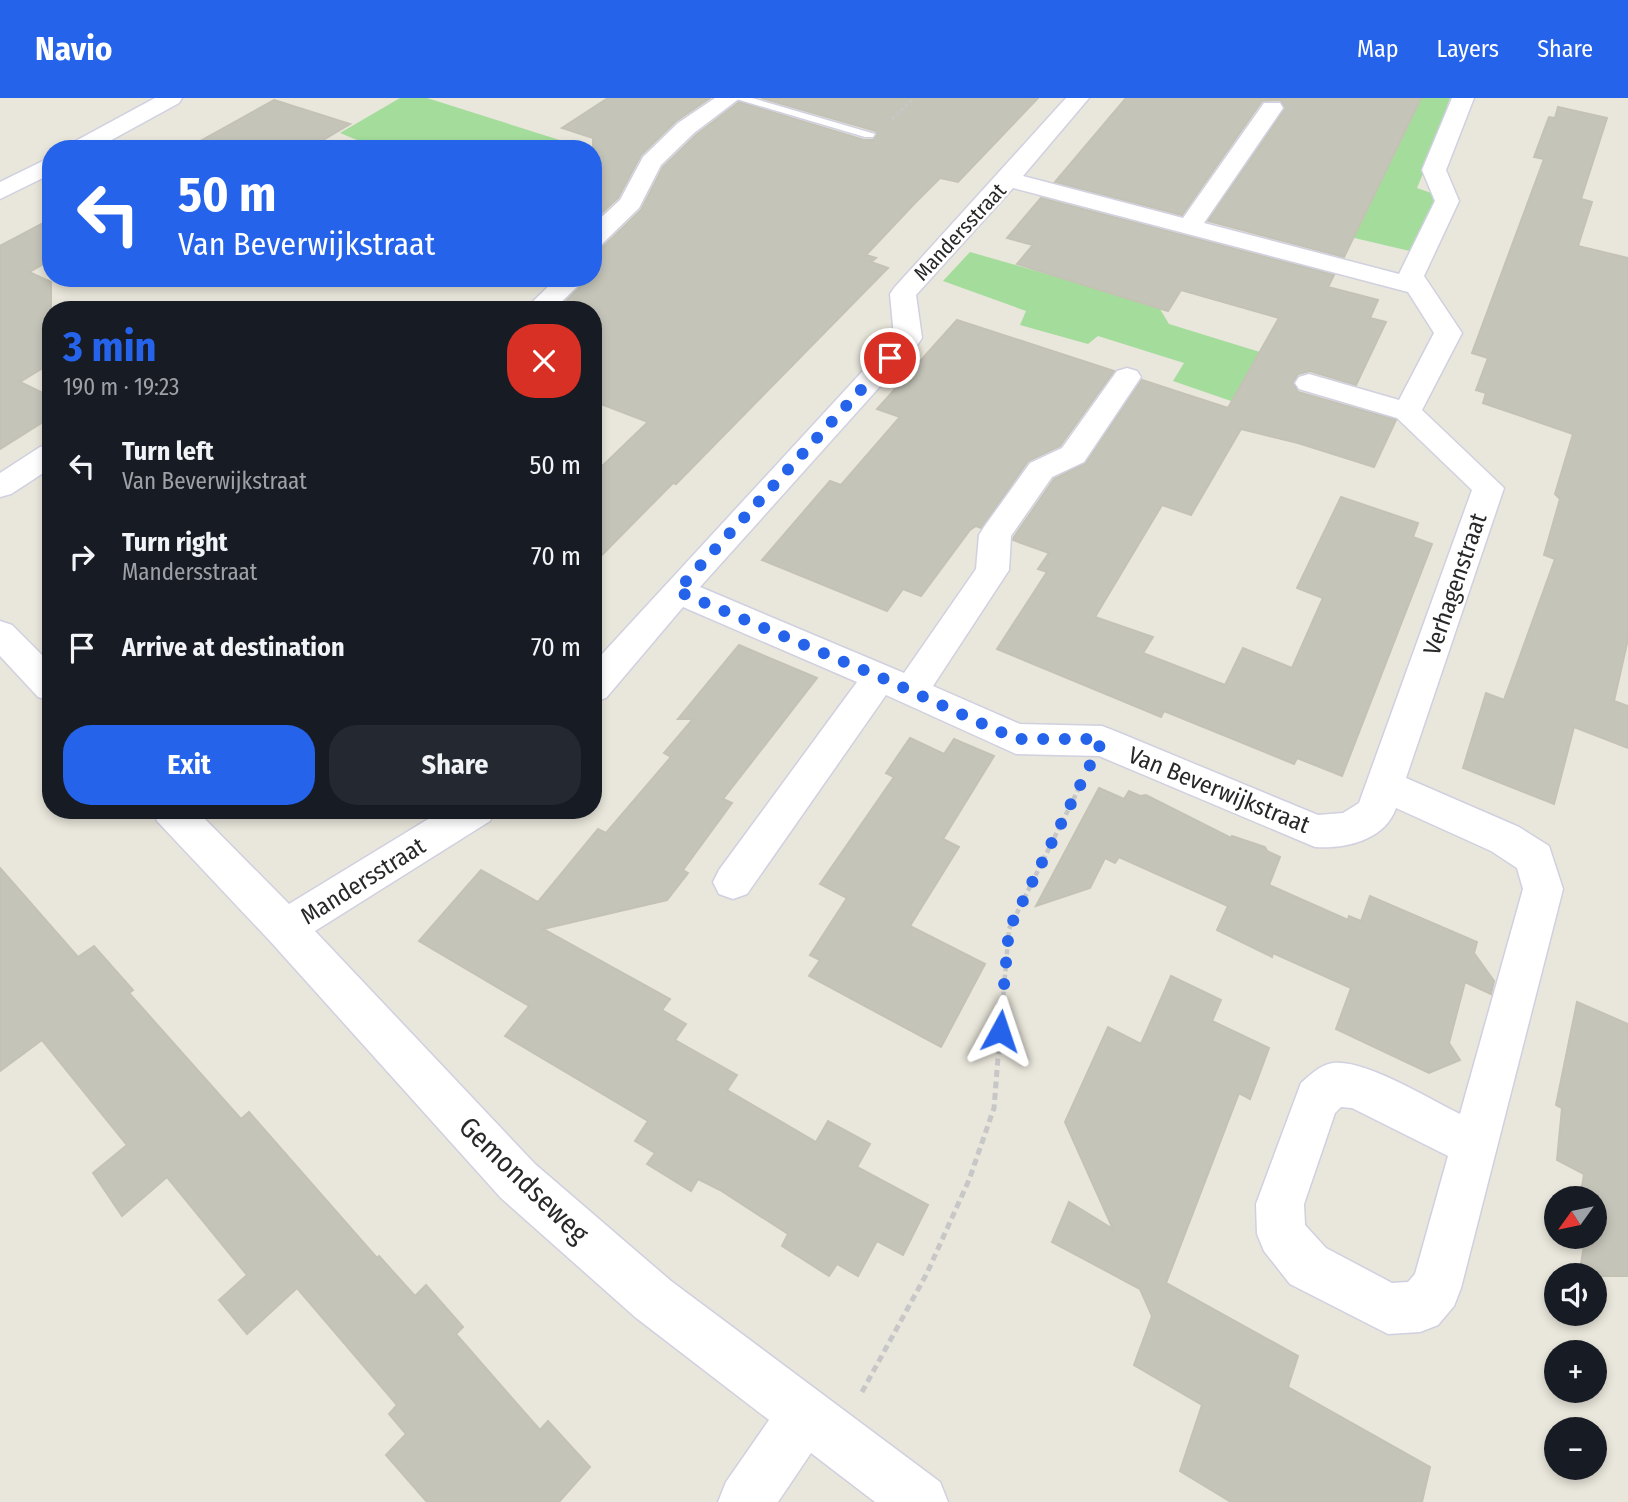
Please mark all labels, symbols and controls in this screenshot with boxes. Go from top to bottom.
text: Navio [35,29,112,69]
text: Map [1357,35,1399,63]
text: Layers [1437,35,1499,63]
text: Share [1537,35,1593,63]
text: 50 m [178,165,276,224]
icon: left [63,168,154,259]
street label: Mandersstraat [908,178,1012,286]
text: Van Beverwijkstraat [178,225,435,263]
text: 3 min [63,322,157,372]
button: close [507,324,581,398]
pin [860,328,920,388]
icon: arrive [871,339,909,377]
text: 190 m · 19:23 [63,373,179,401]
text: Turn left [122,436,214,467]
icon: left [63,447,101,485]
text: 50 m [529,450,581,481]
text: Van Beverwijkstraat [122,467,307,495]
street label: Verhagenstraat [1418,509,1492,659]
text: Turn right [122,527,228,558]
icon: right [63,538,101,576]
text: 70 m [531,541,581,572]
text: Mandersstraat [122,558,257,586]
icon: arrive [63,629,101,667]
text: Arrive at destination [122,632,345,663]
text: 70 m [531,632,581,663]
button: Exit [63,725,315,805]
button: Share [329,725,581,805]
street label: Van Beverwijkstraat [1124,741,1314,839]
street label: Mandersstraat [296,832,430,930]
position arrow [963,994,1037,1068]
street label: Gemondseweg [452,1110,596,1250]
north arrow [1544,1186,1606,1250]
map controls [1544,1186,1607,1480]
button: sound [1544,1263,1607,1326]
button: + [1544,1340,1607,1403]
button: − [1544,1417,1607,1480]

